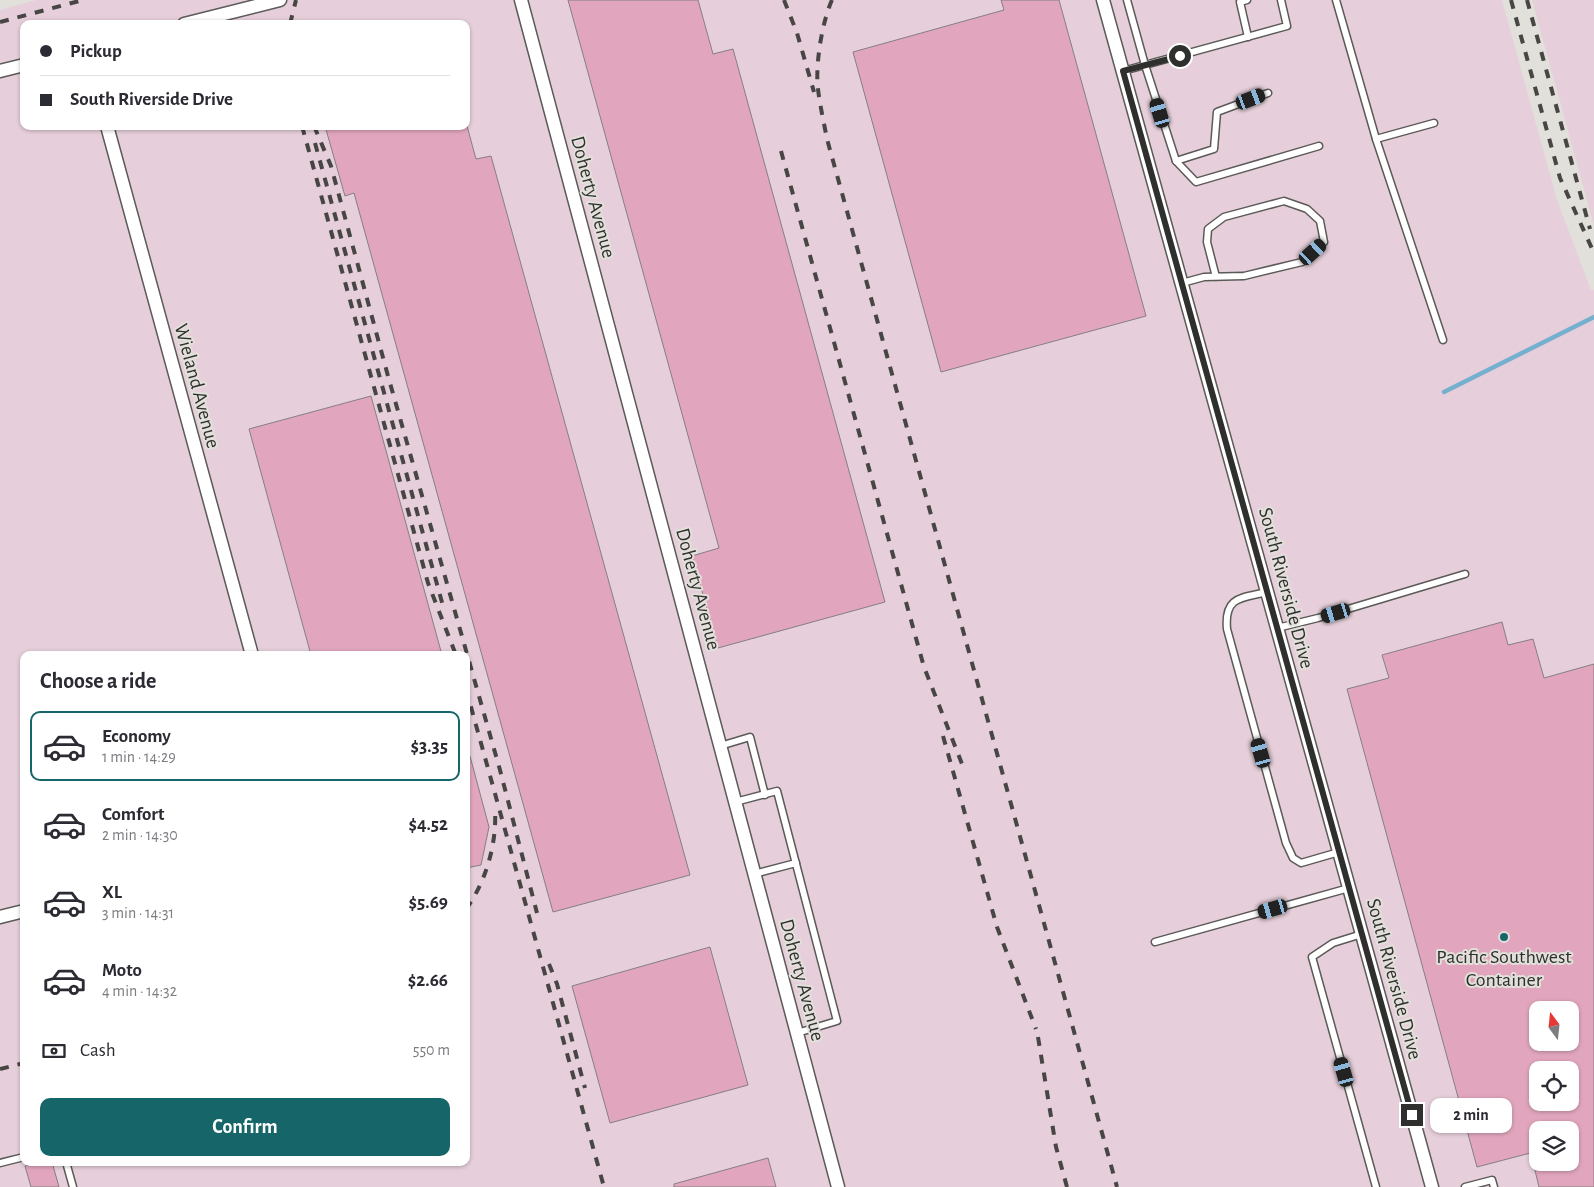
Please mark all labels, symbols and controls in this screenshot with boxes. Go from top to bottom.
text: Pickup [70,42,122,61]
route start [1169,45,1191,67]
car [1234,87,1267,111]
text: South Riverside Drive [70,90,233,109]
car [1148,96,1171,130]
street label: Doherty Avenue [567,134,619,260]
car [1296,236,1329,268]
street label: Wieland Avenue [171,322,223,450]
street label: South Riverside Drive [1255,505,1317,671]
street label: Doherty Avenue [672,526,724,652]
car [1319,601,1352,625]
text: Choose a ride [40,670,156,692]
icon: car [42,724,87,769]
text: Economy [102,727,171,746]
text: $3.35 [411,737,448,756]
car [1249,737,1272,769]
text: 1 min · 14:29 [102,749,176,765]
icon: car [42,802,87,847]
text: Comfort [102,805,164,824]
text: $4.52 [408,815,448,834]
text: 2 min · 14:30 [102,827,178,843]
icon: car [42,880,87,925]
text: XL [102,883,122,902]
text: $5.69 [409,893,448,912]
street label: South Riverside Drive [1363,896,1425,1062]
car [1256,898,1289,920]
text: 3 min · 14:31 [102,905,174,921]
street label: Doherty Avenue [776,917,828,1043]
marker: Pacific Southwest Container [1498,931,1510,943]
place label: Pacific Southwest Container [1436,947,1572,990]
icon: car [42,958,87,1003]
text: Moto [102,961,142,980]
text: $2.66 [408,971,448,990]
text: 4 min · 14:32 [102,983,177,999]
north arrow [1529,1001,1579,1051]
map controls [1529,1001,1579,1171]
icon: cash [40,1037,68,1065]
text: Cash [80,1041,116,1060]
text: 550 m [413,1042,450,1058]
car [1332,1056,1355,1088]
button: locate [1529,1061,1579,1111]
button: Confirm [40,1098,450,1156]
callout: 2 min [1430,1098,1512,1132]
route end [1401,1104,1423,1126]
text: 2 min [1453,1107,1489,1123]
button: layers [1529,1121,1579,1171]

